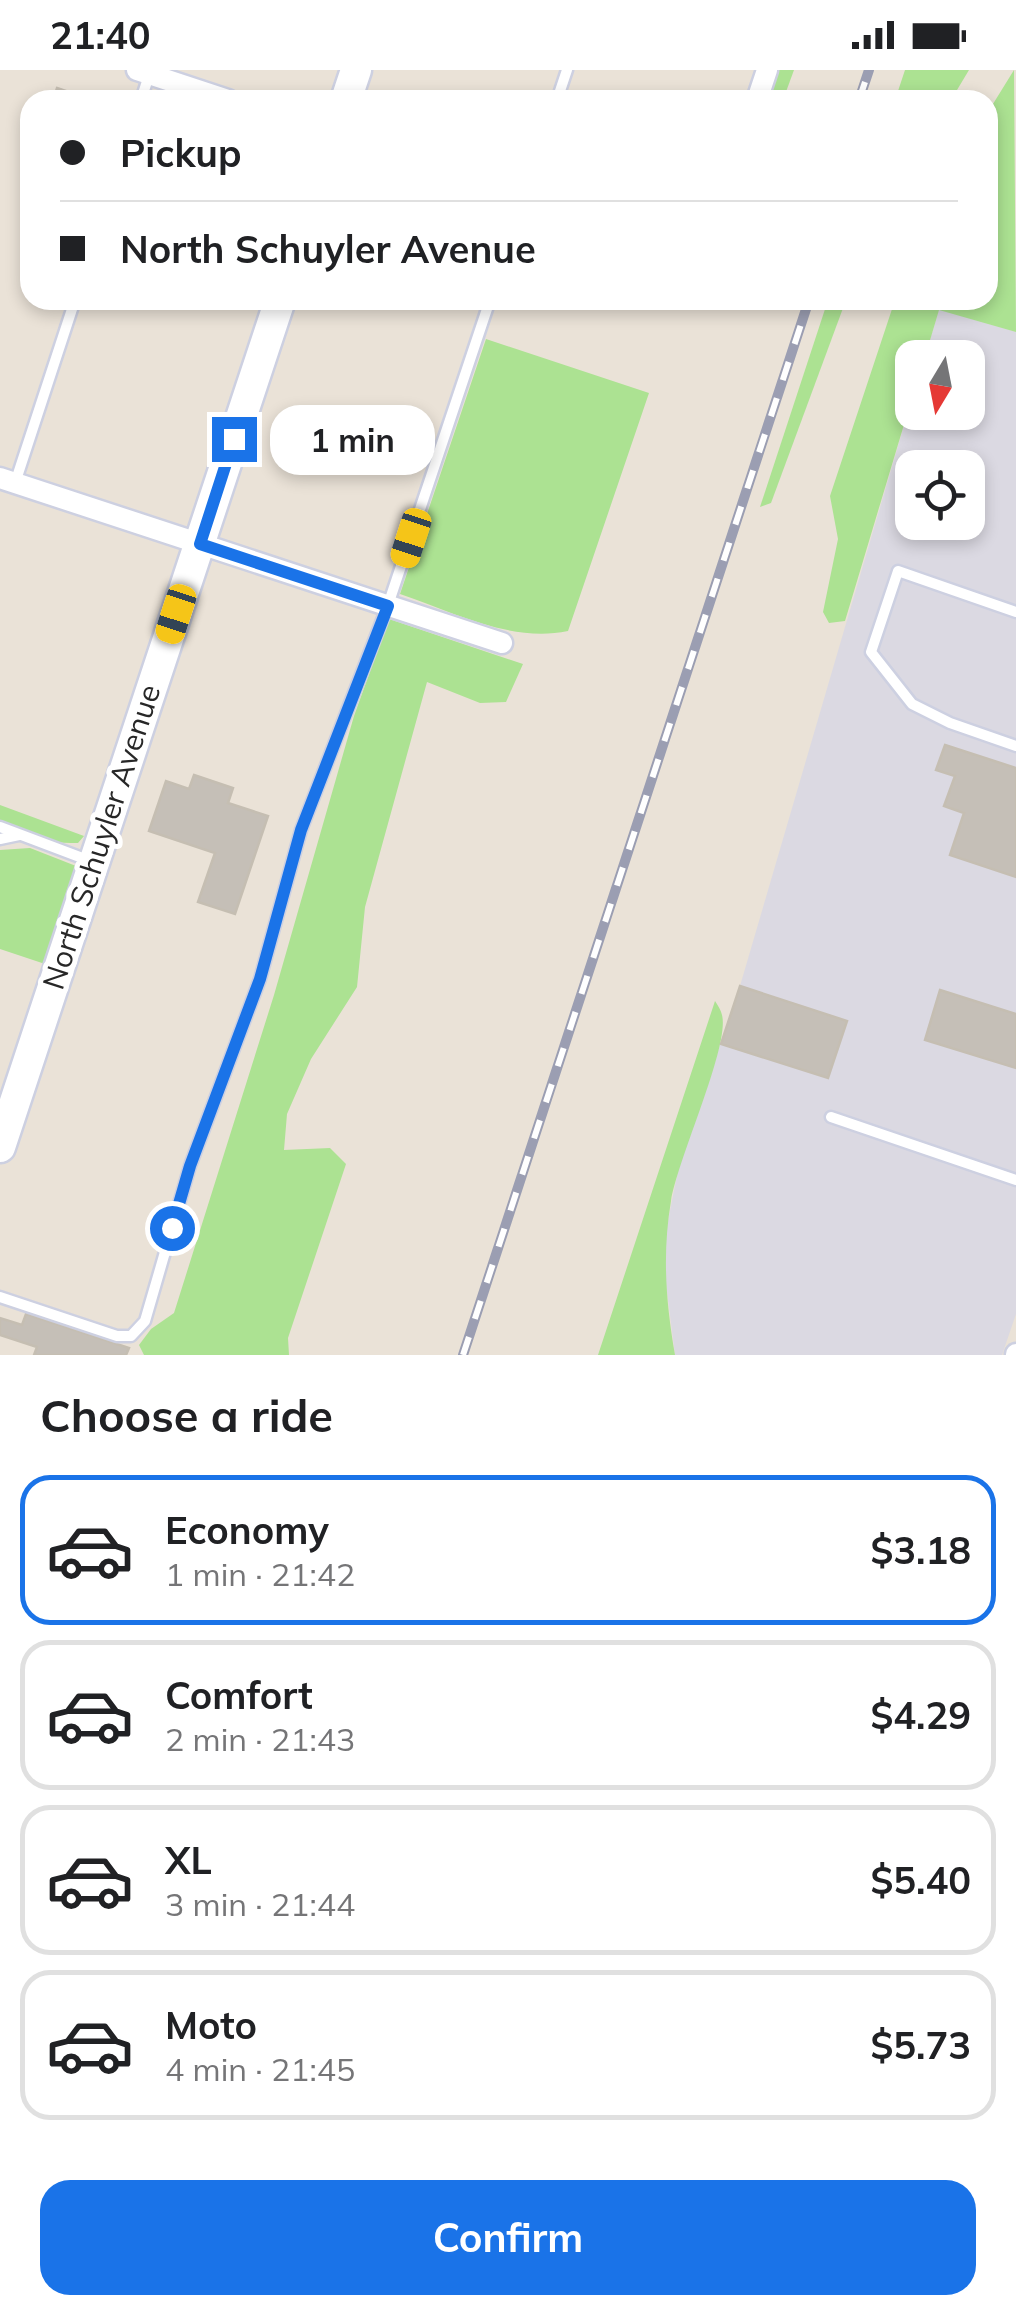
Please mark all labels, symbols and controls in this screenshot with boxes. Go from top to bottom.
text: 21:40 [50,11,151,59]
text: Pickup [120,129,242,177]
text: North Schuyler Avenue [120,225,536,273]
north arrow [895,340,985,430]
map controls [895,340,985,540]
callout: 1 min [269,404,434,474]
route end [212,417,257,462]
text: 1 min [310,420,395,460]
button: locate [895,450,985,540]
car [387,505,435,571]
car [152,581,200,647]
street label: North Schuyler Avenue [34,680,168,994]
route start [150,1206,195,1251]
text: Choose a ride [40,1387,333,1443]
icon: car [45,1505,135,1595]
text: Economy [165,1506,329,1554]
text: $3.18 [870,1526,971,1574]
text: 1 min · 21:42 [165,1554,355,1594]
icon: car [45,1670,135,1760]
text: Comfort [165,1671,313,1719]
text: $4.29 [870,1691,971,1739]
text: 2 min · 21:43 [165,1719,355,1759]
icon: car [45,1835,135,1925]
text: XL [165,1836,212,1884]
text: $5.40 [870,1856,971,1904]
text: 3 min · 21:44 [165,1884,355,1924]
icon: car [45,2000,135,2090]
text: Moto [165,2001,257,2049]
text: $5.73 [870,2021,971,2069]
text: 4 min · 21:45 [165,2049,355,2089]
button: Confirm [40,2180,976,2295]

